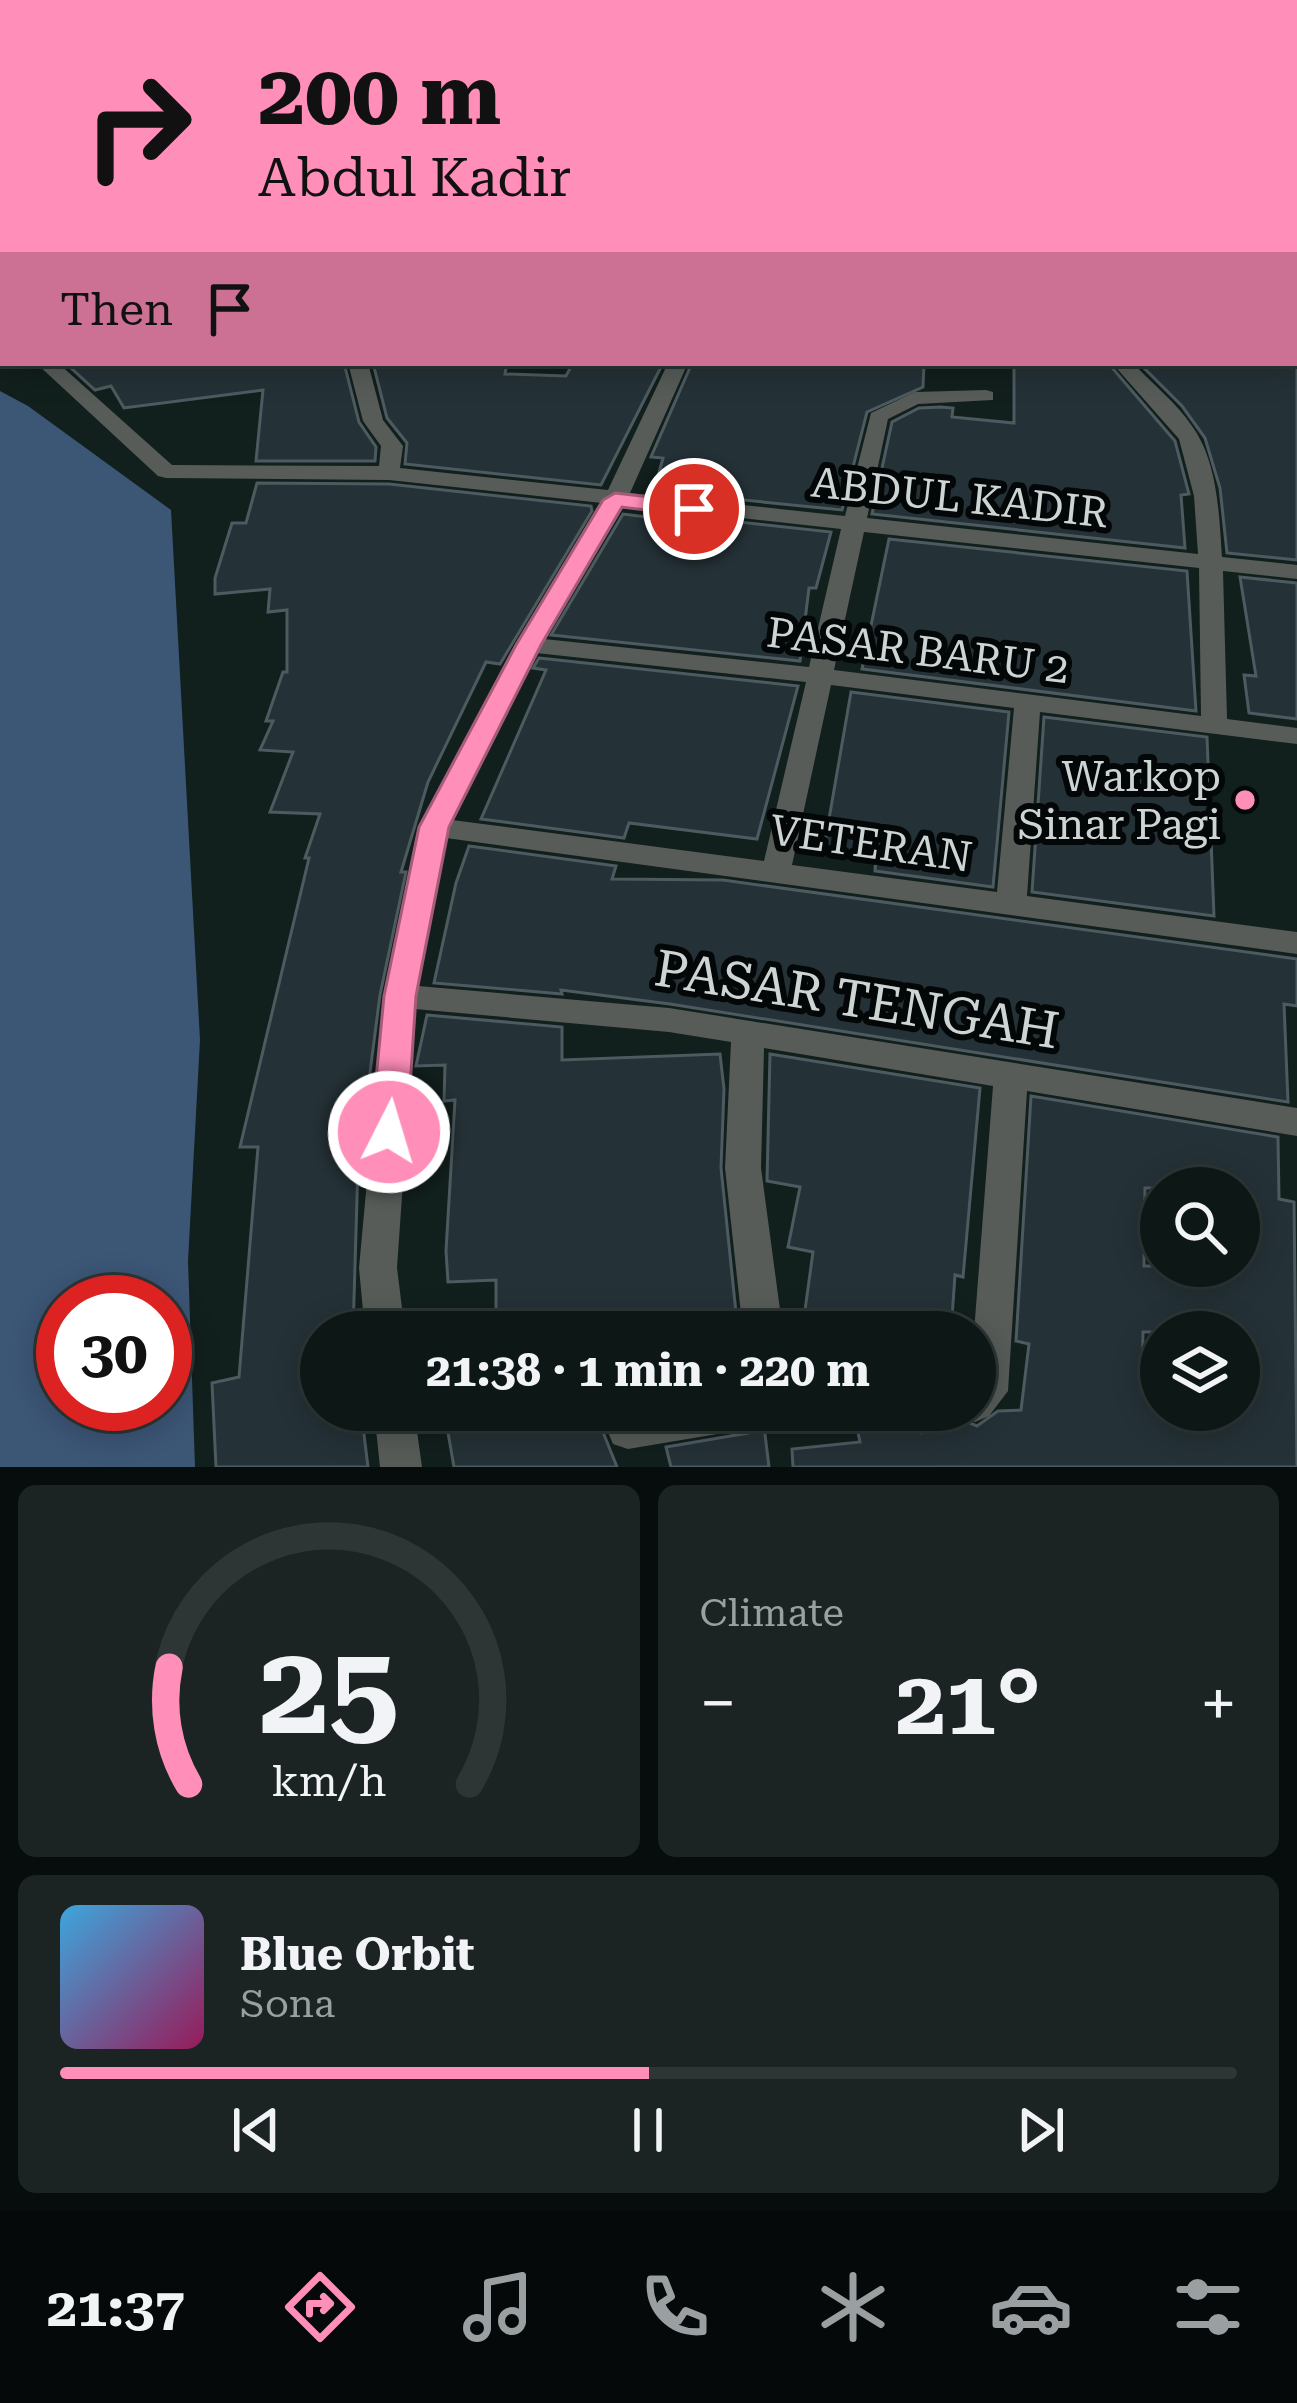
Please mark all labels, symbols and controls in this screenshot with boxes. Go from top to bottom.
text: 200 m [258,46,501,144]
icon: right [60,48,216,204]
text: Abdul Kadir [258,146,571,209]
icon: arrive [197,276,263,342]
text: Then [60,283,173,336]
pin [643,458,745,560]
street label: ABDUL KADIR [809,458,1111,537]
icon: arrive [661,476,727,542]
street label: PASAR BARU 2 [764,608,1072,693]
place label: Warkop Sinar Pagi [1018,752,1221,849]
marker: Warkop Sinar Pagi [1232,787,1258,813]
street label: VETERAN [767,805,975,882]
street label: PASAR TENGAH [651,938,1063,1061]
position arrow [326,1069,452,1195]
map controls [1140,1167,1260,1431]
button: search [1140,1167,1260,1287]
speed limit sign: 30 [36,1275,192,1431]
button: layers [1140,1311,1260,1431]
text: 21:38 · 1 min · 220 m [426,1344,870,1397]
text: Climate [700,1590,844,1636]
text: 25 [259,1617,399,1763]
text: 21° [895,1651,1041,1756]
text: − [700,1665,736,1742]
text: + [1200,1665,1237,1742]
text: km/h [271,1756,386,1806]
text: Blue Orbit [240,1928,475,1981]
text: Sona [240,1981,335,2027]
icon: previous [223,2097,289,2163]
icon: pause [615,2097,681,2163]
icon: next [1008,2097,1074,2163]
icon: directions [278,2265,362,2349]
icon: music [456,2265,540,2349]
icon: phone [633,2265,717,2349]
icon: climate [811,2265,895,2349]
icon: car [989,2265,1073,2349]
icon: filters [1166,2265,1250,2349]
text: 21:37 [47,2276,185,2339]

